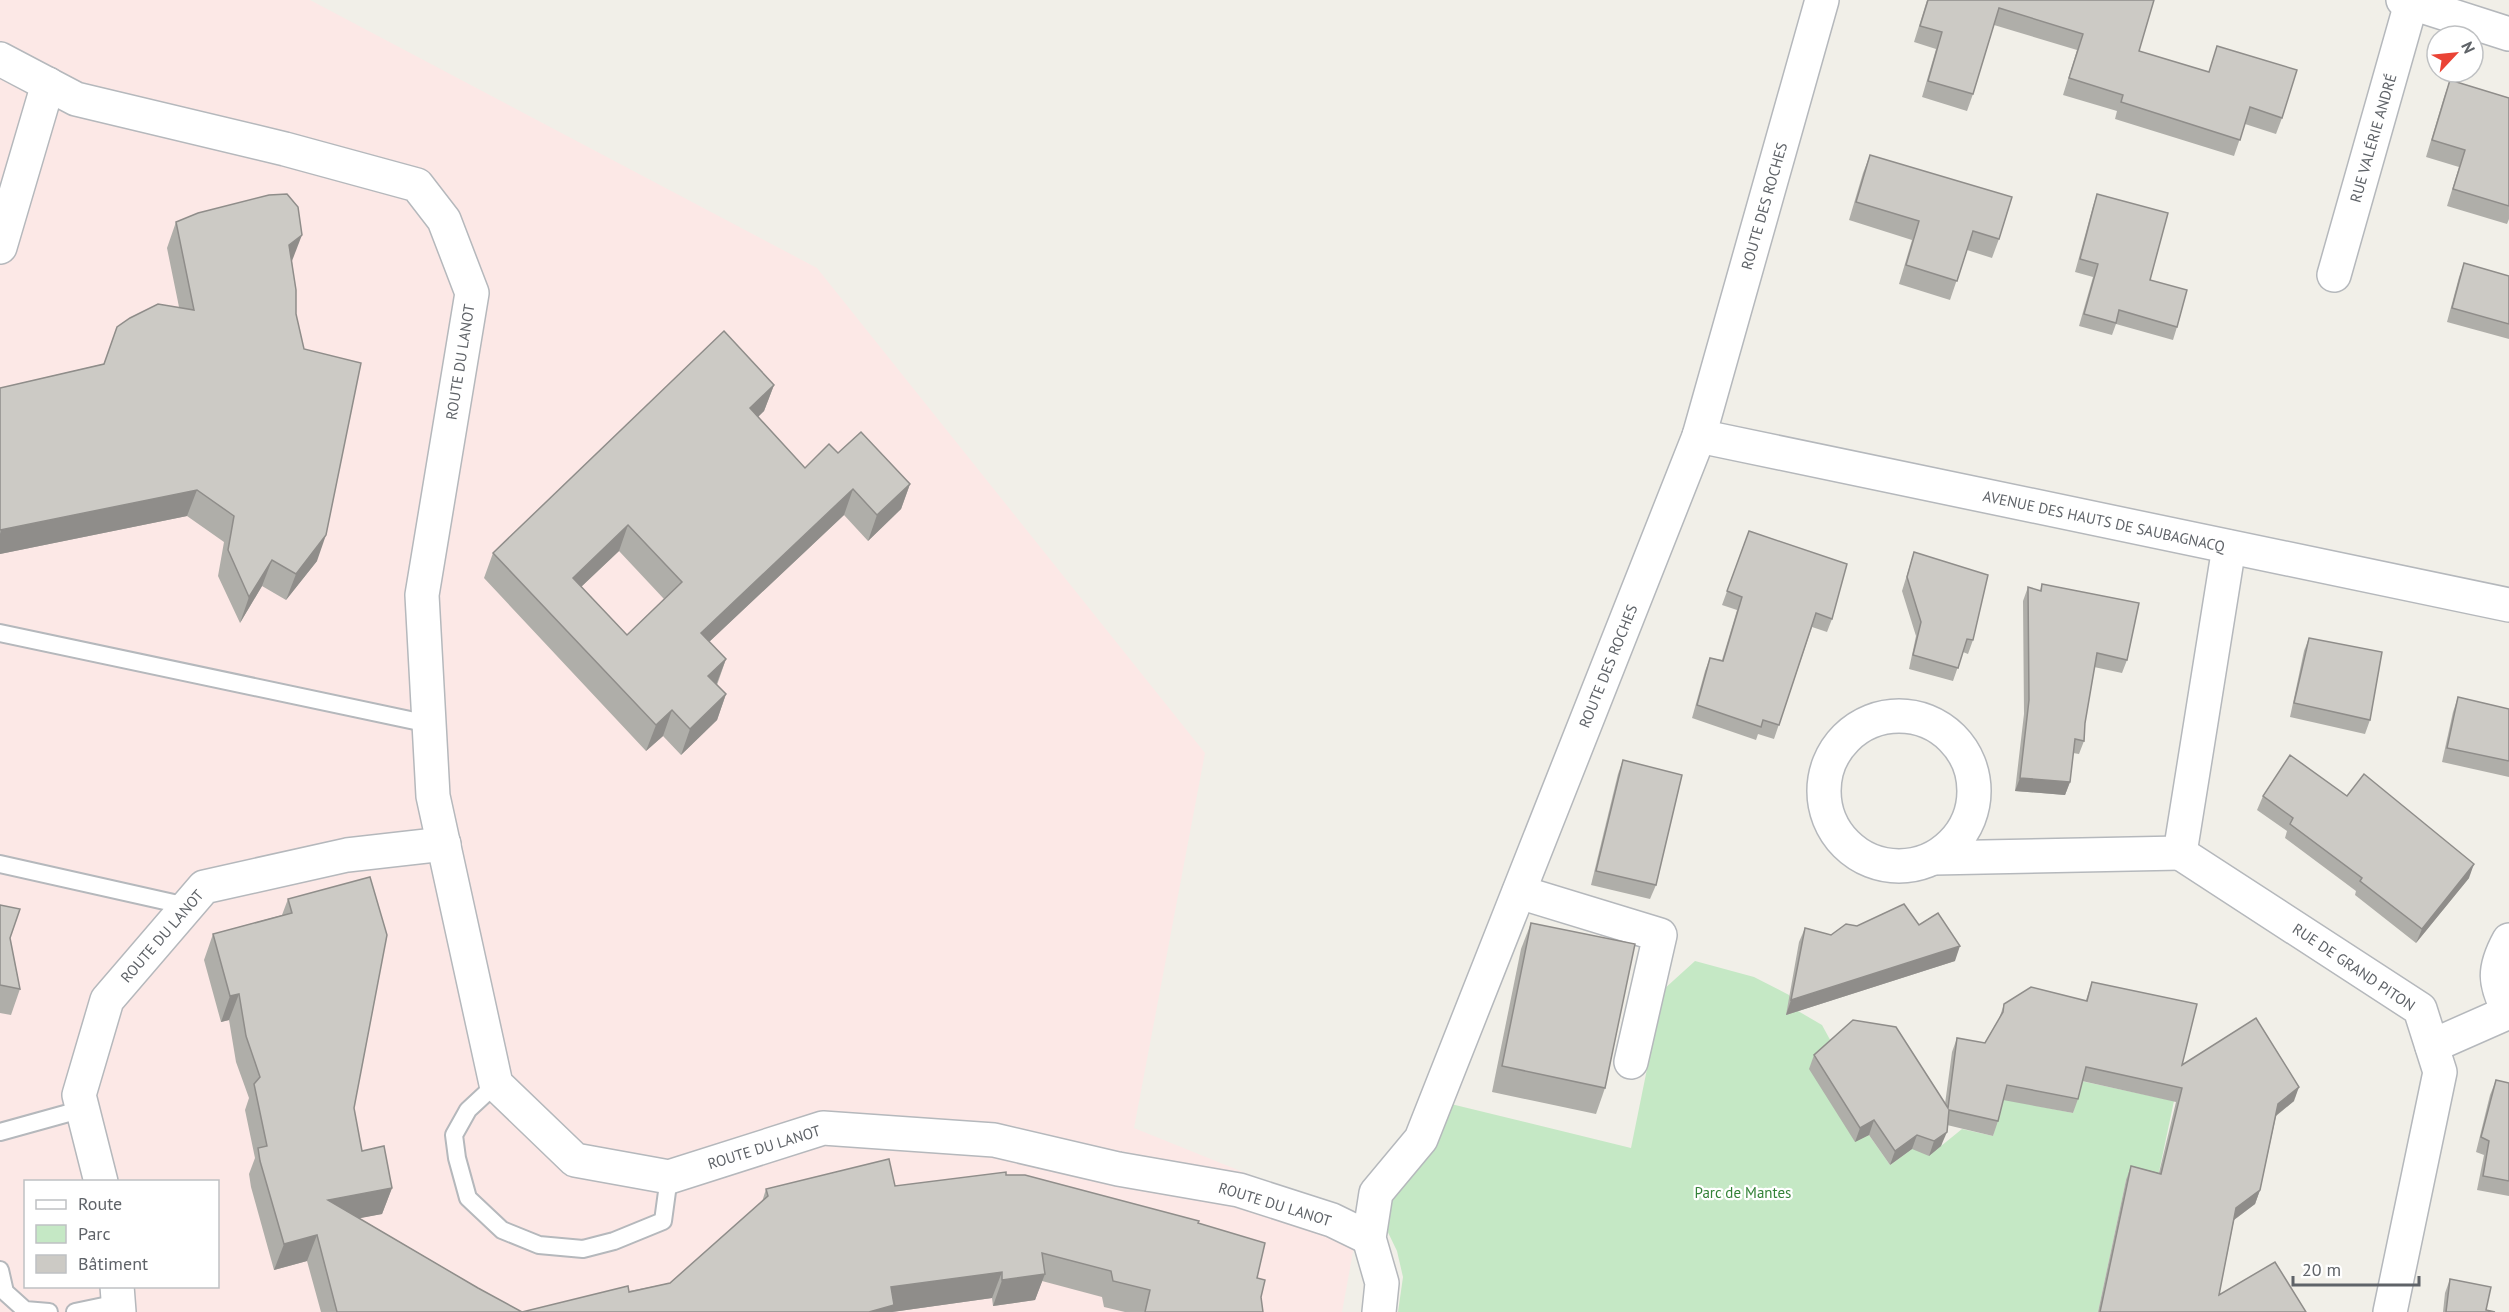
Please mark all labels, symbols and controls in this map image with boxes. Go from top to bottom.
north arrow [2425,24,2485,84]
text: N [2457,38,2480,57]
street label: RUE VALÉRIE ANDRÉ [2346,71,2400,205]
street label: ROUTE DES ROCHES [1737,140,1791,272]
street label: ROUTE DU LANOT [441,302,479,421]
street label: AVENUE DES HAUTS DE SAUBAGNACQ [1981,486,2227,556]
street label: ROUTE DES ROCHES [1575,601,1641,731]
street label: ROUTE DU LANOT [116,885,208,986]
street label: RUE DE GRAND PITON [2289,919,2419,1015]
street label: ROUTE DU LANOT [705,1121,823,1173]
street label: ROUTE DU LANOT [1216,1178,1334,1230]
legend [24,1180,219,1288]
park label: Parc de Mantes [1695,1183,1791,1202]
text: Route [78,1192,122,1215]
text: Parc [78,1222,111,1245]
scale bar [2293,1249,2419,1287]
text: Bâtiment [78,1252,148,1275]
text: 20 m [2302,1258,2341,1281]

